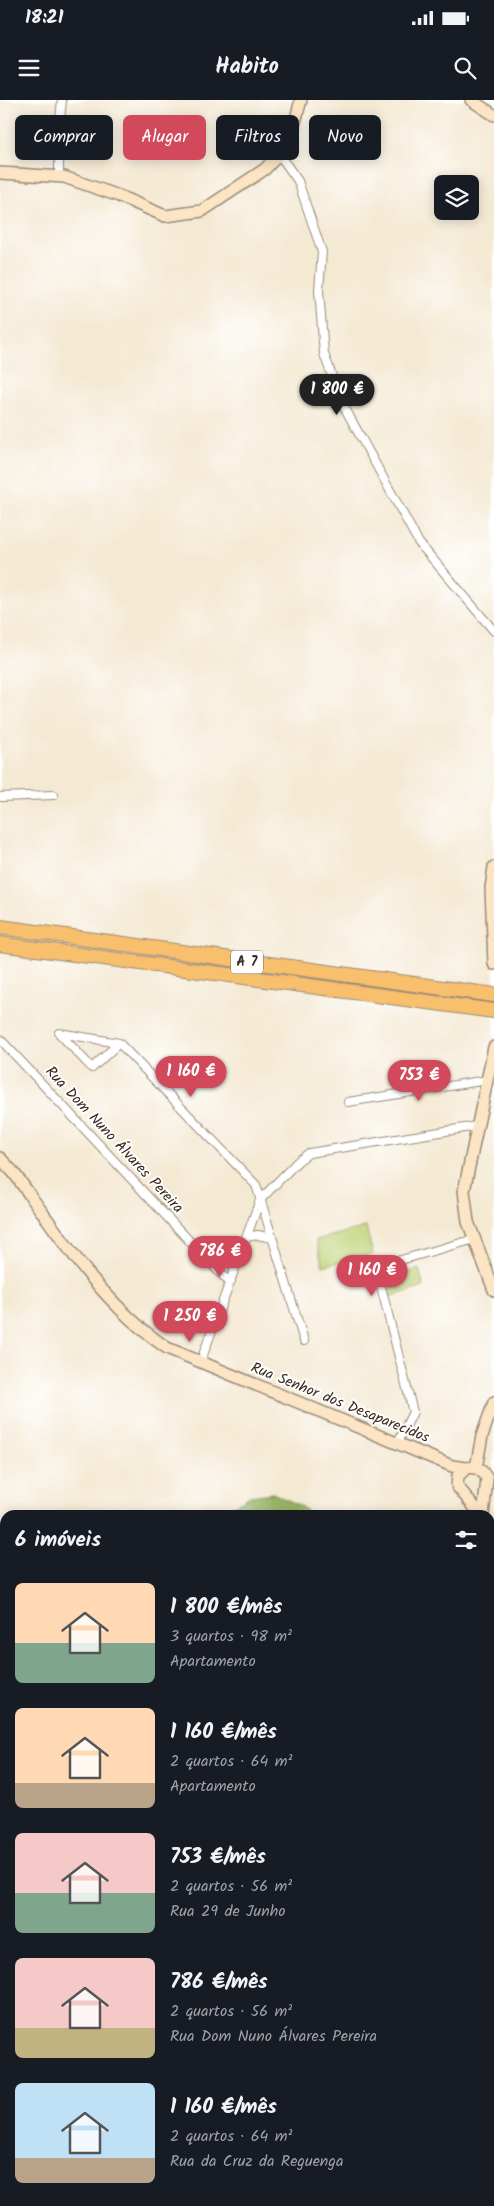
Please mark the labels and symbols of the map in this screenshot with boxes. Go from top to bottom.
pin: 1 800 € [291,374,383,416]
road number: A 7 [231,950,263,974]
pin: 1 160 € [145,1056,237,1098]
pin: 753 € [384,1060,454,1102]
street label: Rua Dom Nuno Álvares Pereira [39,1061,189,1219]
pin: 786 € [185,1236,255,1278]
pin: 1 160 € [326,1254,418,1297]
pin: 1 250 € [144,1300,236,1343]
street label: Rua Senhor dos Desaparecidos [247,1356,434,1450]

